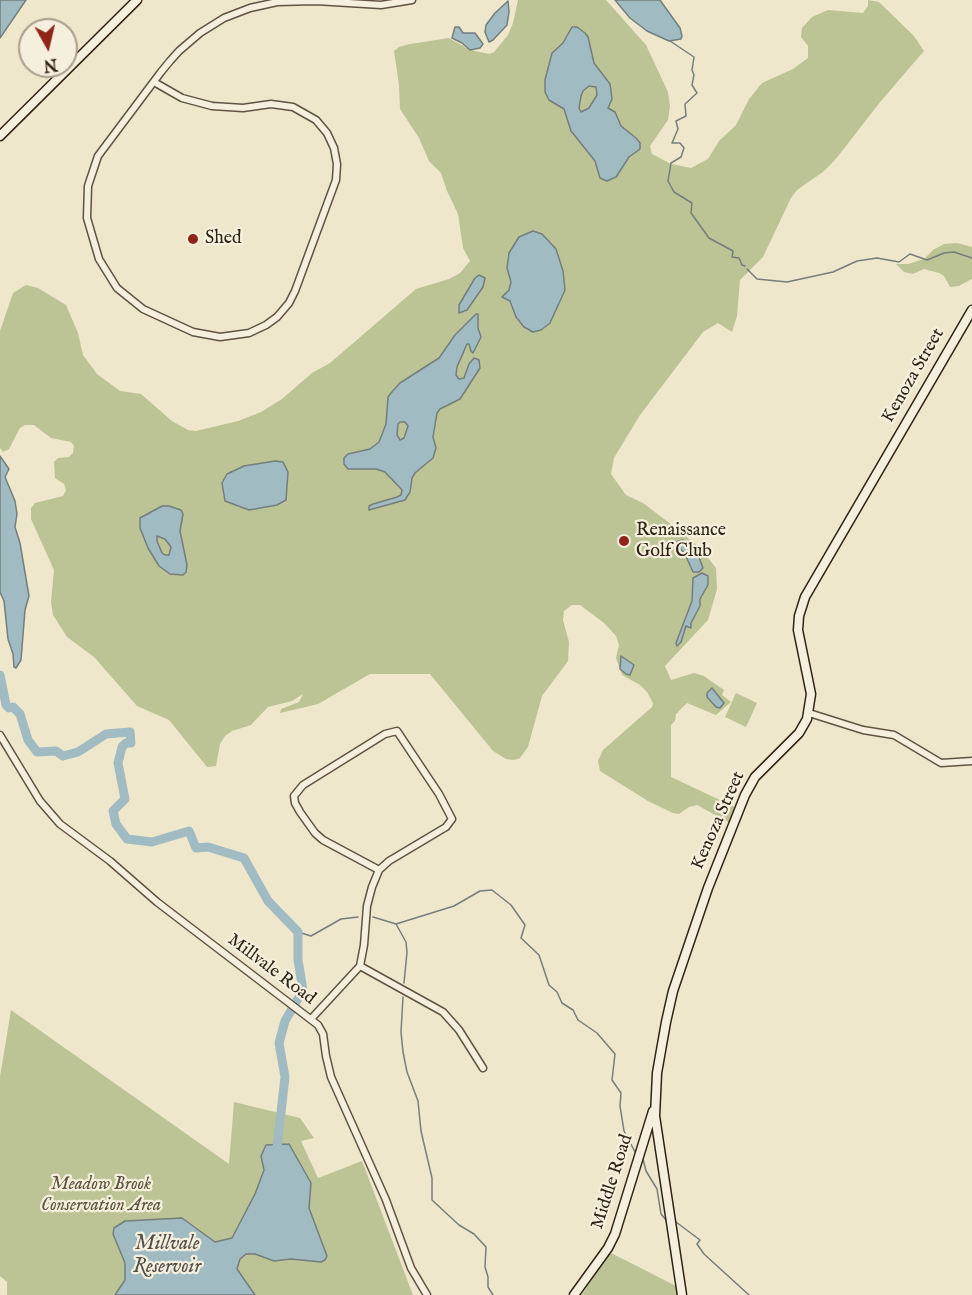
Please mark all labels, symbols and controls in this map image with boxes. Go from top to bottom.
north arrow [18,18,78,78]
text: N [42,53,58,75]
place label: Shed [205,228,242,250]
marker: Shed [186,232,200,246]
street label: Kenoza Street [878,325,950,427]
place label: Renaissance Golf Club [636,520,726,562]
marker: Renaissance Golf Club [617,534,631,548]
street label: Kenoza Street [688,768,750,874]
street label: Millvale Road [223,930,319,1010]
street label: Middle Road [587,1132,639,1232]
park label: Meadow Brook Conservation Area [41,1174,161,1216]
water label: Millvale Reservoir [133,1233,201,1280]

